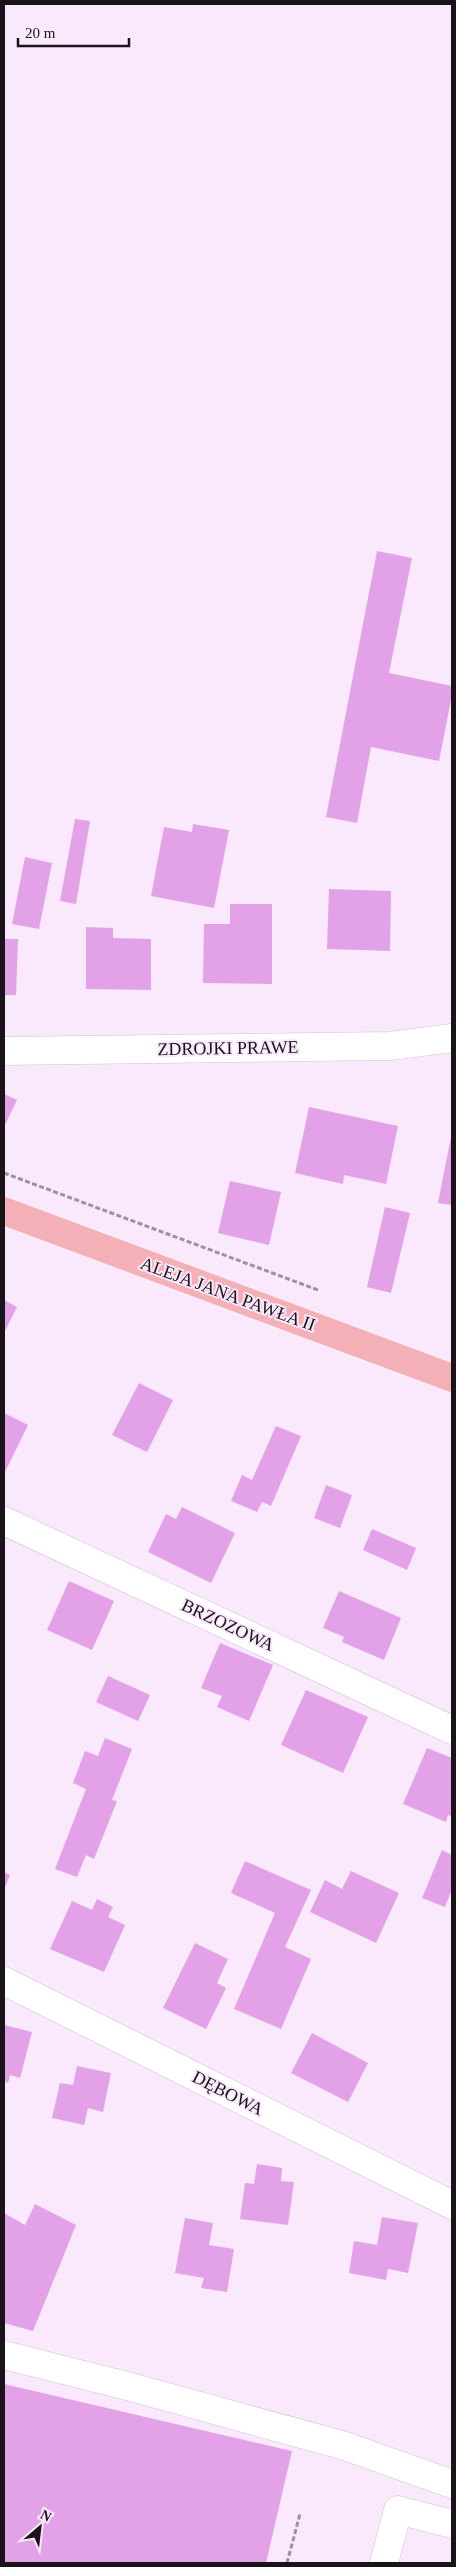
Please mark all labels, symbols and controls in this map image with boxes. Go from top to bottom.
scale bar [18,15,129,47]
text: 20 m [25,25,56,41]
street label: ZDROJKI PRAWE [157,1037,299,1059]
street label: ALEJA JANA PAWŁA II [138,1253,318,1335]
street label: BRZOZOWA [178,1595,278,1655]
street label: DĘBOWA [189,2067,267,2119]
north arrow [15,2502,65,2552]
text: N [38,2507,54,2525]

